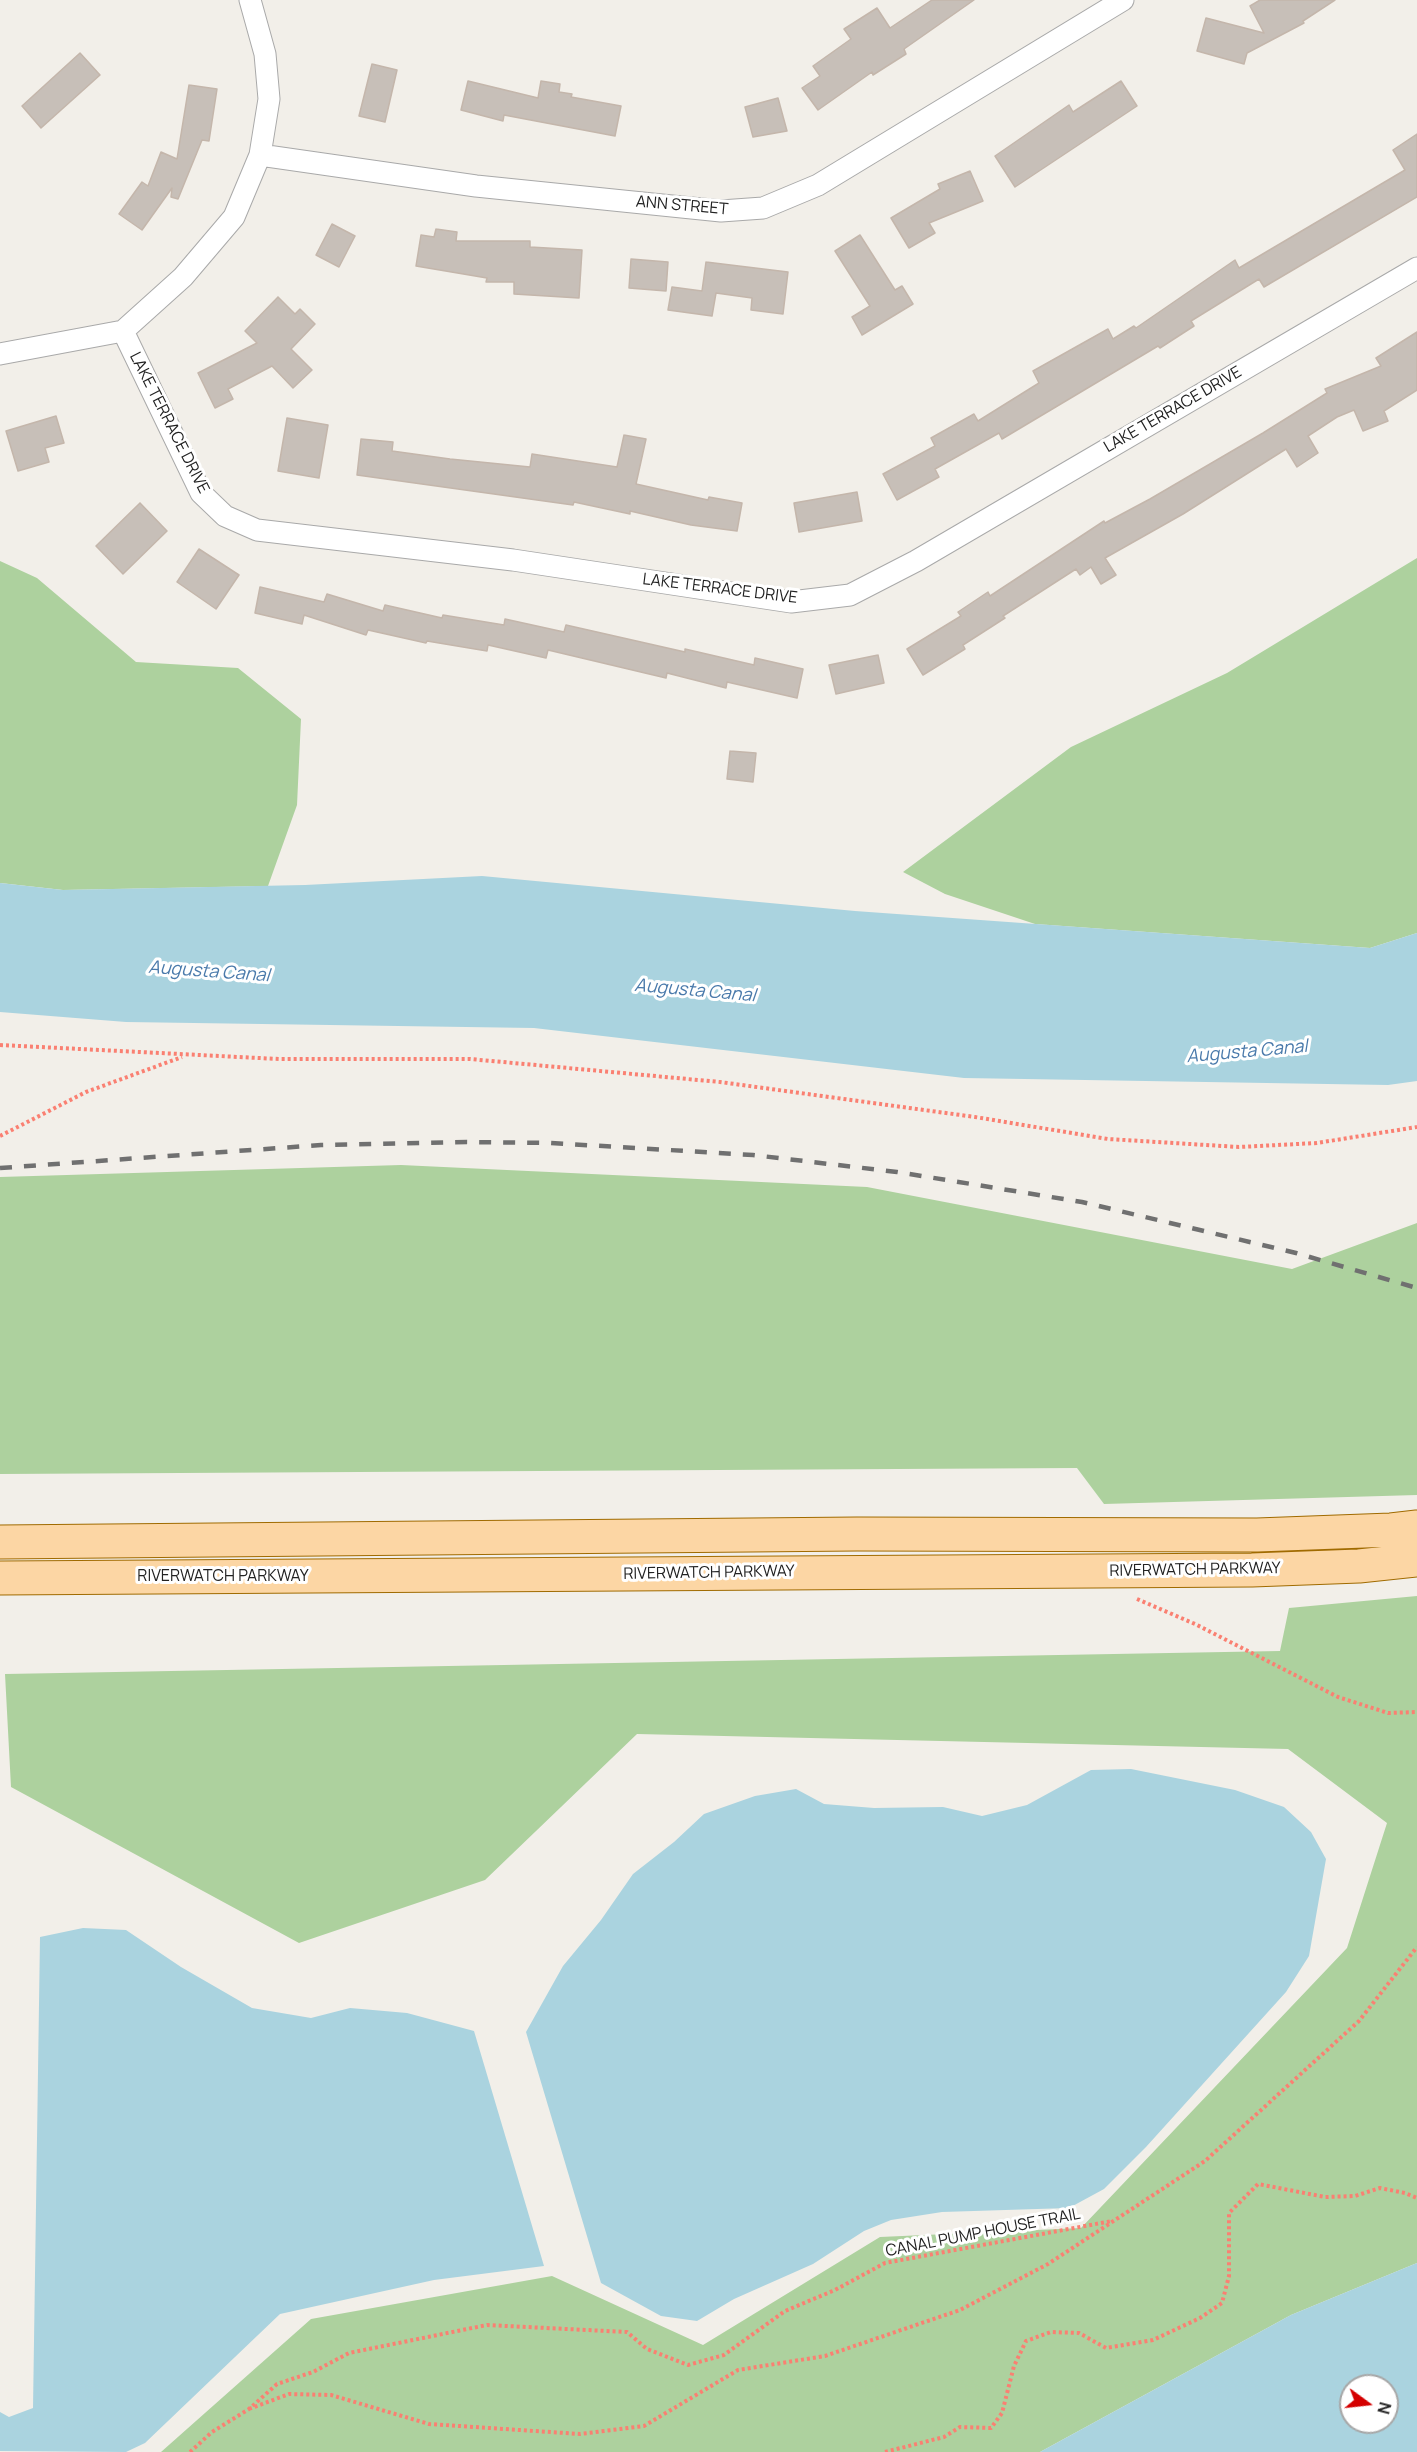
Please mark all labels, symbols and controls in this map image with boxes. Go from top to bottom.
street label: ANN STREET [635,192,729,220]
street label: LAKE TERRACE DRIVE [125,349,213,497]
street label: LAKE TERRACE DRIVE [1101,363,1245,457]
street label: LAKE TERRACE DRIVE [641,570,799,608]
water label: Augusta Canal [148,957,270,987]
water label: Augusta Canal [634,975,756,1007]
water label: Augusta Canal [1186,1036,1308,1068]
street label: RIVERWATCH PARKWAY [1109,1559,1281,1581]
street label: RIVERWATCH PARKWAY [623,1562,795,1584]
street label: RIVERWATCH PARKWAY [137,1567,309,1587]
street label: CANAL PUMP HOUSE TRAIL [884,2205,1082,2261]
north arrow [1339,2374,1399,2434]
text: N [1372,2400,1397,2417]

